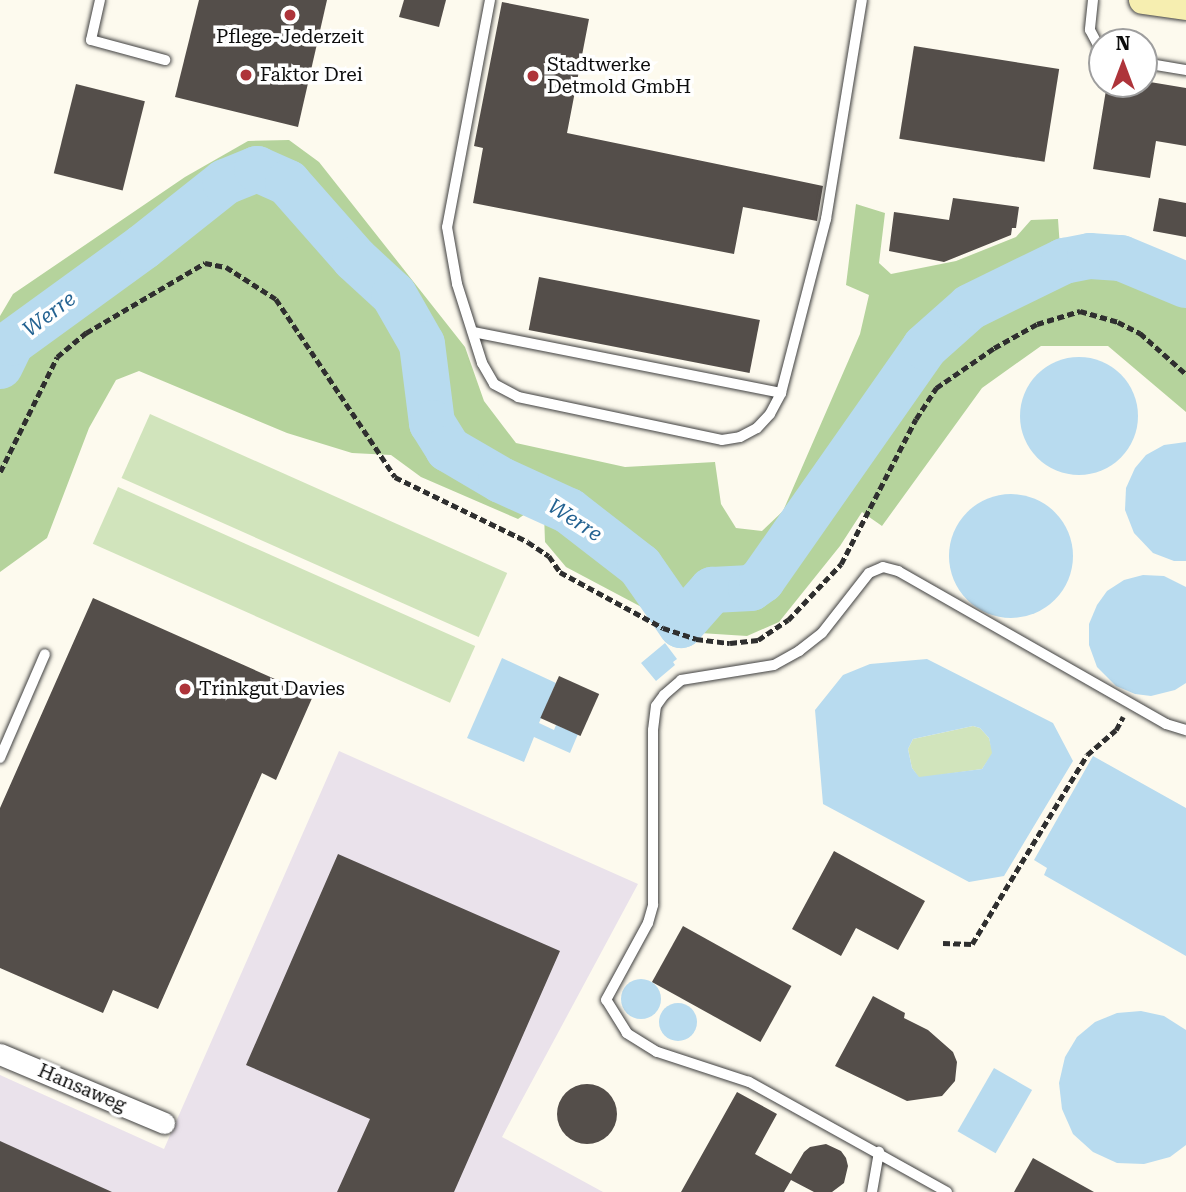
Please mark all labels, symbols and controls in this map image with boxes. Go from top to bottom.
marker: Pflege-Jederzeit [282,7,298,23]
place label: Pflege-Jederzeit [216,26,364,48]
north arrow [1088,28,1158,98]
text: N [1116,32,1130,55]
place label: Stadtwerke Detmold GmbH [547,54,691,98]
place label: Faktor Drei [260,64,363,86]
marker: Faktor Drei [238,67,254,83]
marker: Stadtwerke Detmold GmbH [525,68,541,84]
water label: Werre [18,286,80,342]
water label: Werre [543,493,607,547]
place label: Trinkgut Davies [199,678,345,700]
marker: Trinkgut Davies [177,681,193,697]
street label: Hansaweg [35,1059,129,1117]

